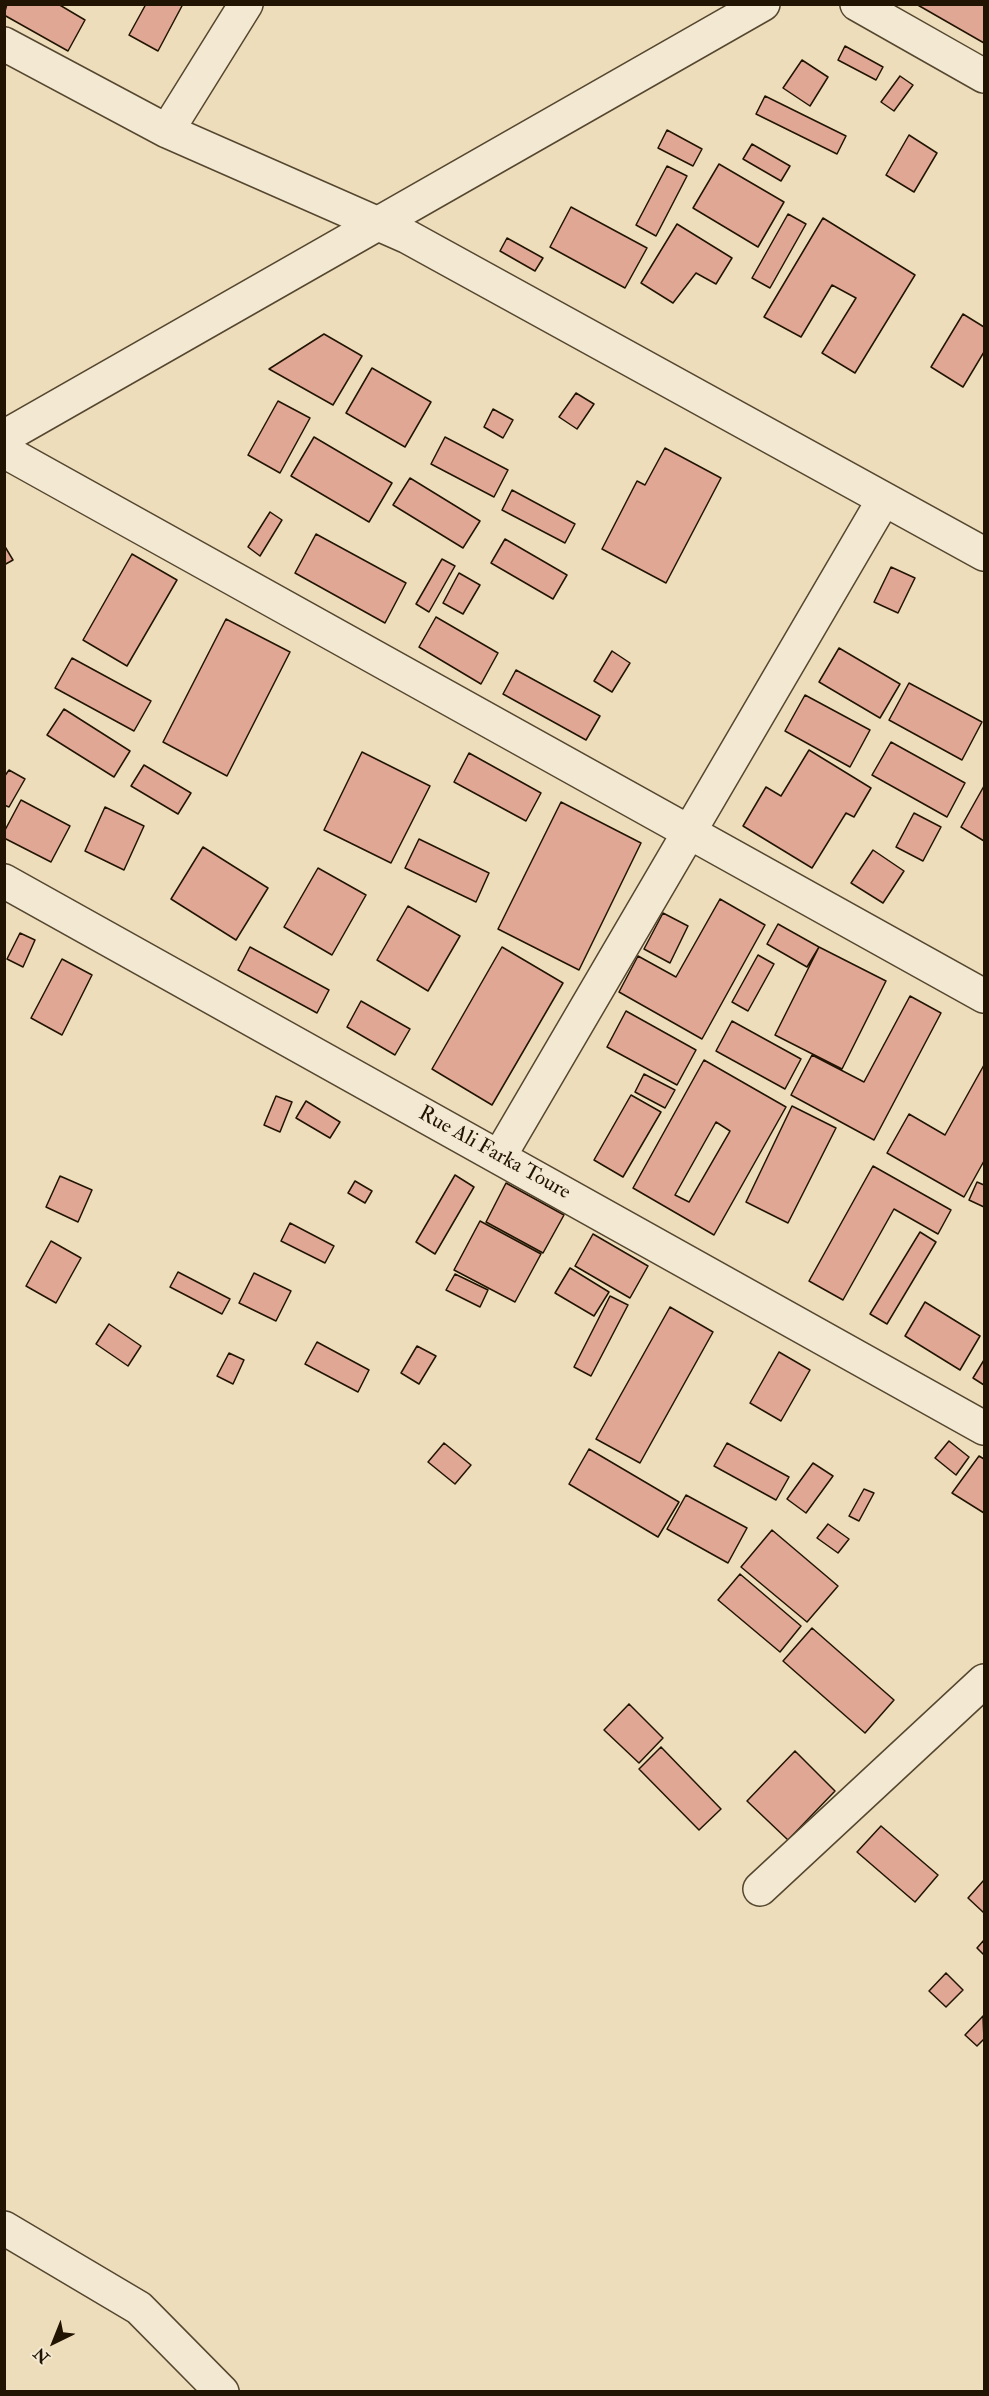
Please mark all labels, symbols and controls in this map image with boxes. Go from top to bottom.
street label: Rue Ali Farka Toure [414,1102,574,1206]
north arrow [24,2312,84,2372]
text: N [30,2343,54,2367]

